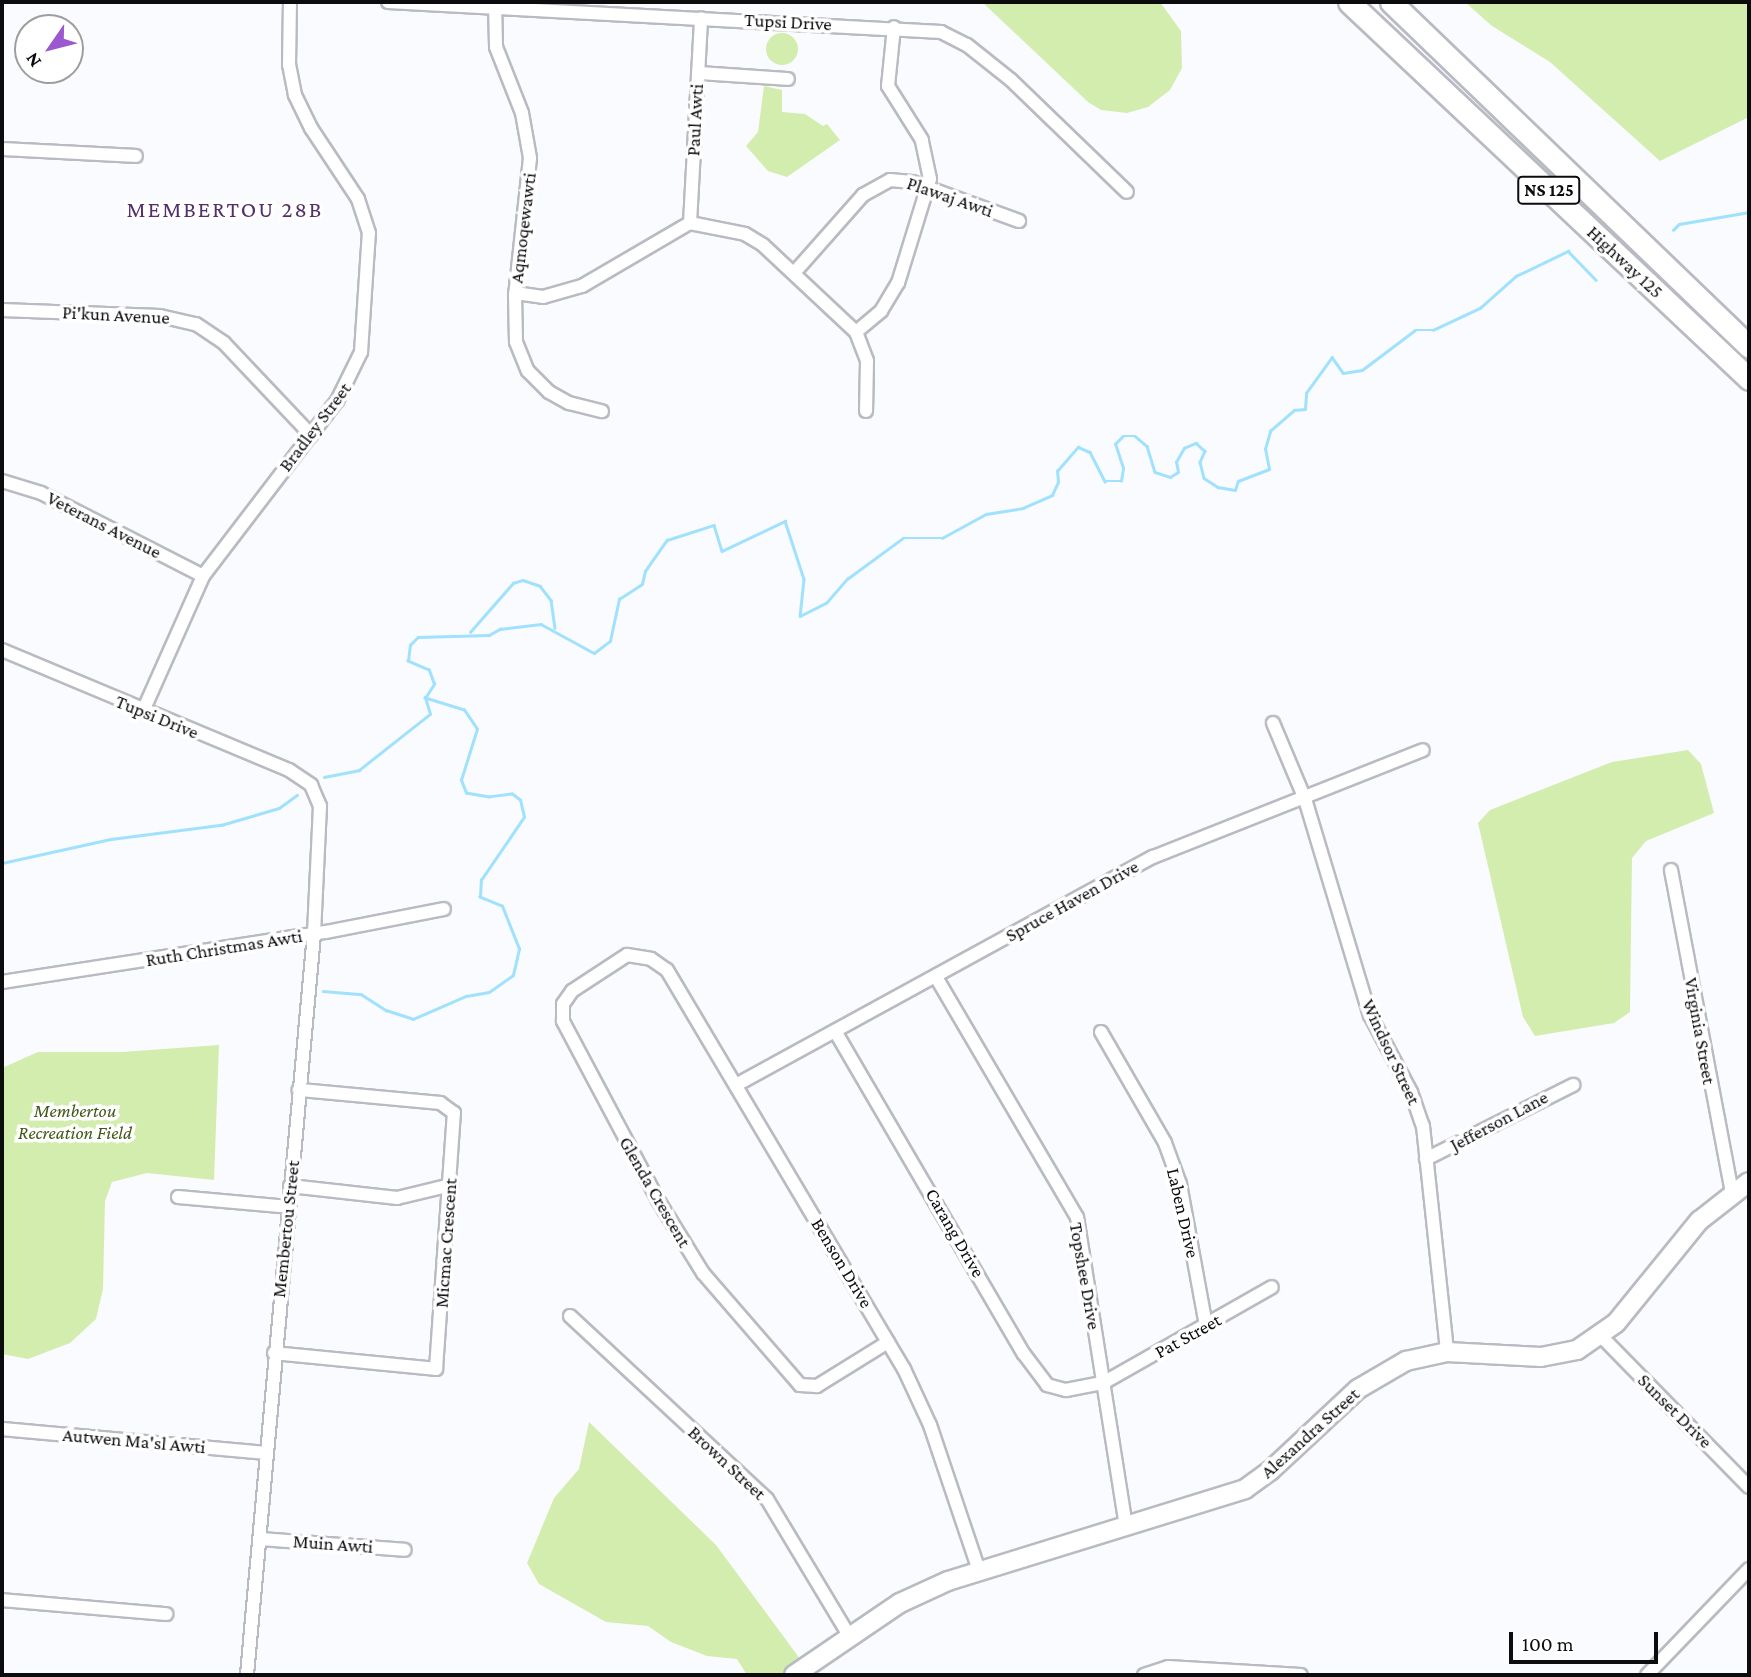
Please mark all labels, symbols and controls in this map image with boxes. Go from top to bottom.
street label: Tupsi Drive [744,8,832,36]
north arrow [14,14,84,84]
text: N [21,49,45,72]
street label: Paul Awti [682,83,708,157]
street label: Aqmoqewawti [505,171,541,285]
street label: Plawaj Awti [904,172,996,222]
road number: NS 125 [1516,176,1582,204]
district label: MEMBERTOU 28B [128,195,322,223]
street label: Highway 125 [1582,221,1668,303]
street label: Pi'kun Avenue [62,301,170,329]
street label: Bradley Street [274,378,356,476]
street label: Veterans Avenue [43,486,165,564]
street label: Tupsi Drive [112,690,202,744]
street label: Spruce Haven Drive [1001,855,1143,947]
street label: Ruth Christmas Awti [144,924,304,972]
street label: Virginia Street [1679,976,1721,1086]
street label: Windsor Street [1357,996,1425,1108]
street label: Jefferson Lane [1446,1086,1552,1156]
park label: Membertou Recreation Field [18,1100,132,1144]
street label: Glenda Crescent [614,1133,696,1251]
street label: Membertou Street [267,1159,305,1299]
street label: Laben Drive [1162,1166,1204,1260]
street label: Micmac Crescent [430,1177,462,1309]
street label: Carang Drive [920,1184,990,1282]
street label: Benson Drive [806,1214,878,1312]
street label: Topshee Drive [1064,1221,1106,1331]
street label: Pat Street [1151,1308,1225,1364]
street label: Sunset Drive [1633,1369,1717,1453]
street label: Alexandra Street [1256,1383,1364,1483]
street label: Brown Street [683,1421,771,1505]
street label: Autwen Ma'sl Awti [62,1423,206,1459]
street label: Muin Awti [292,1530,374,1558]
scale bar [1513,1618,1662,1662]
text: 100 m [1522,1632,1574,1656]

